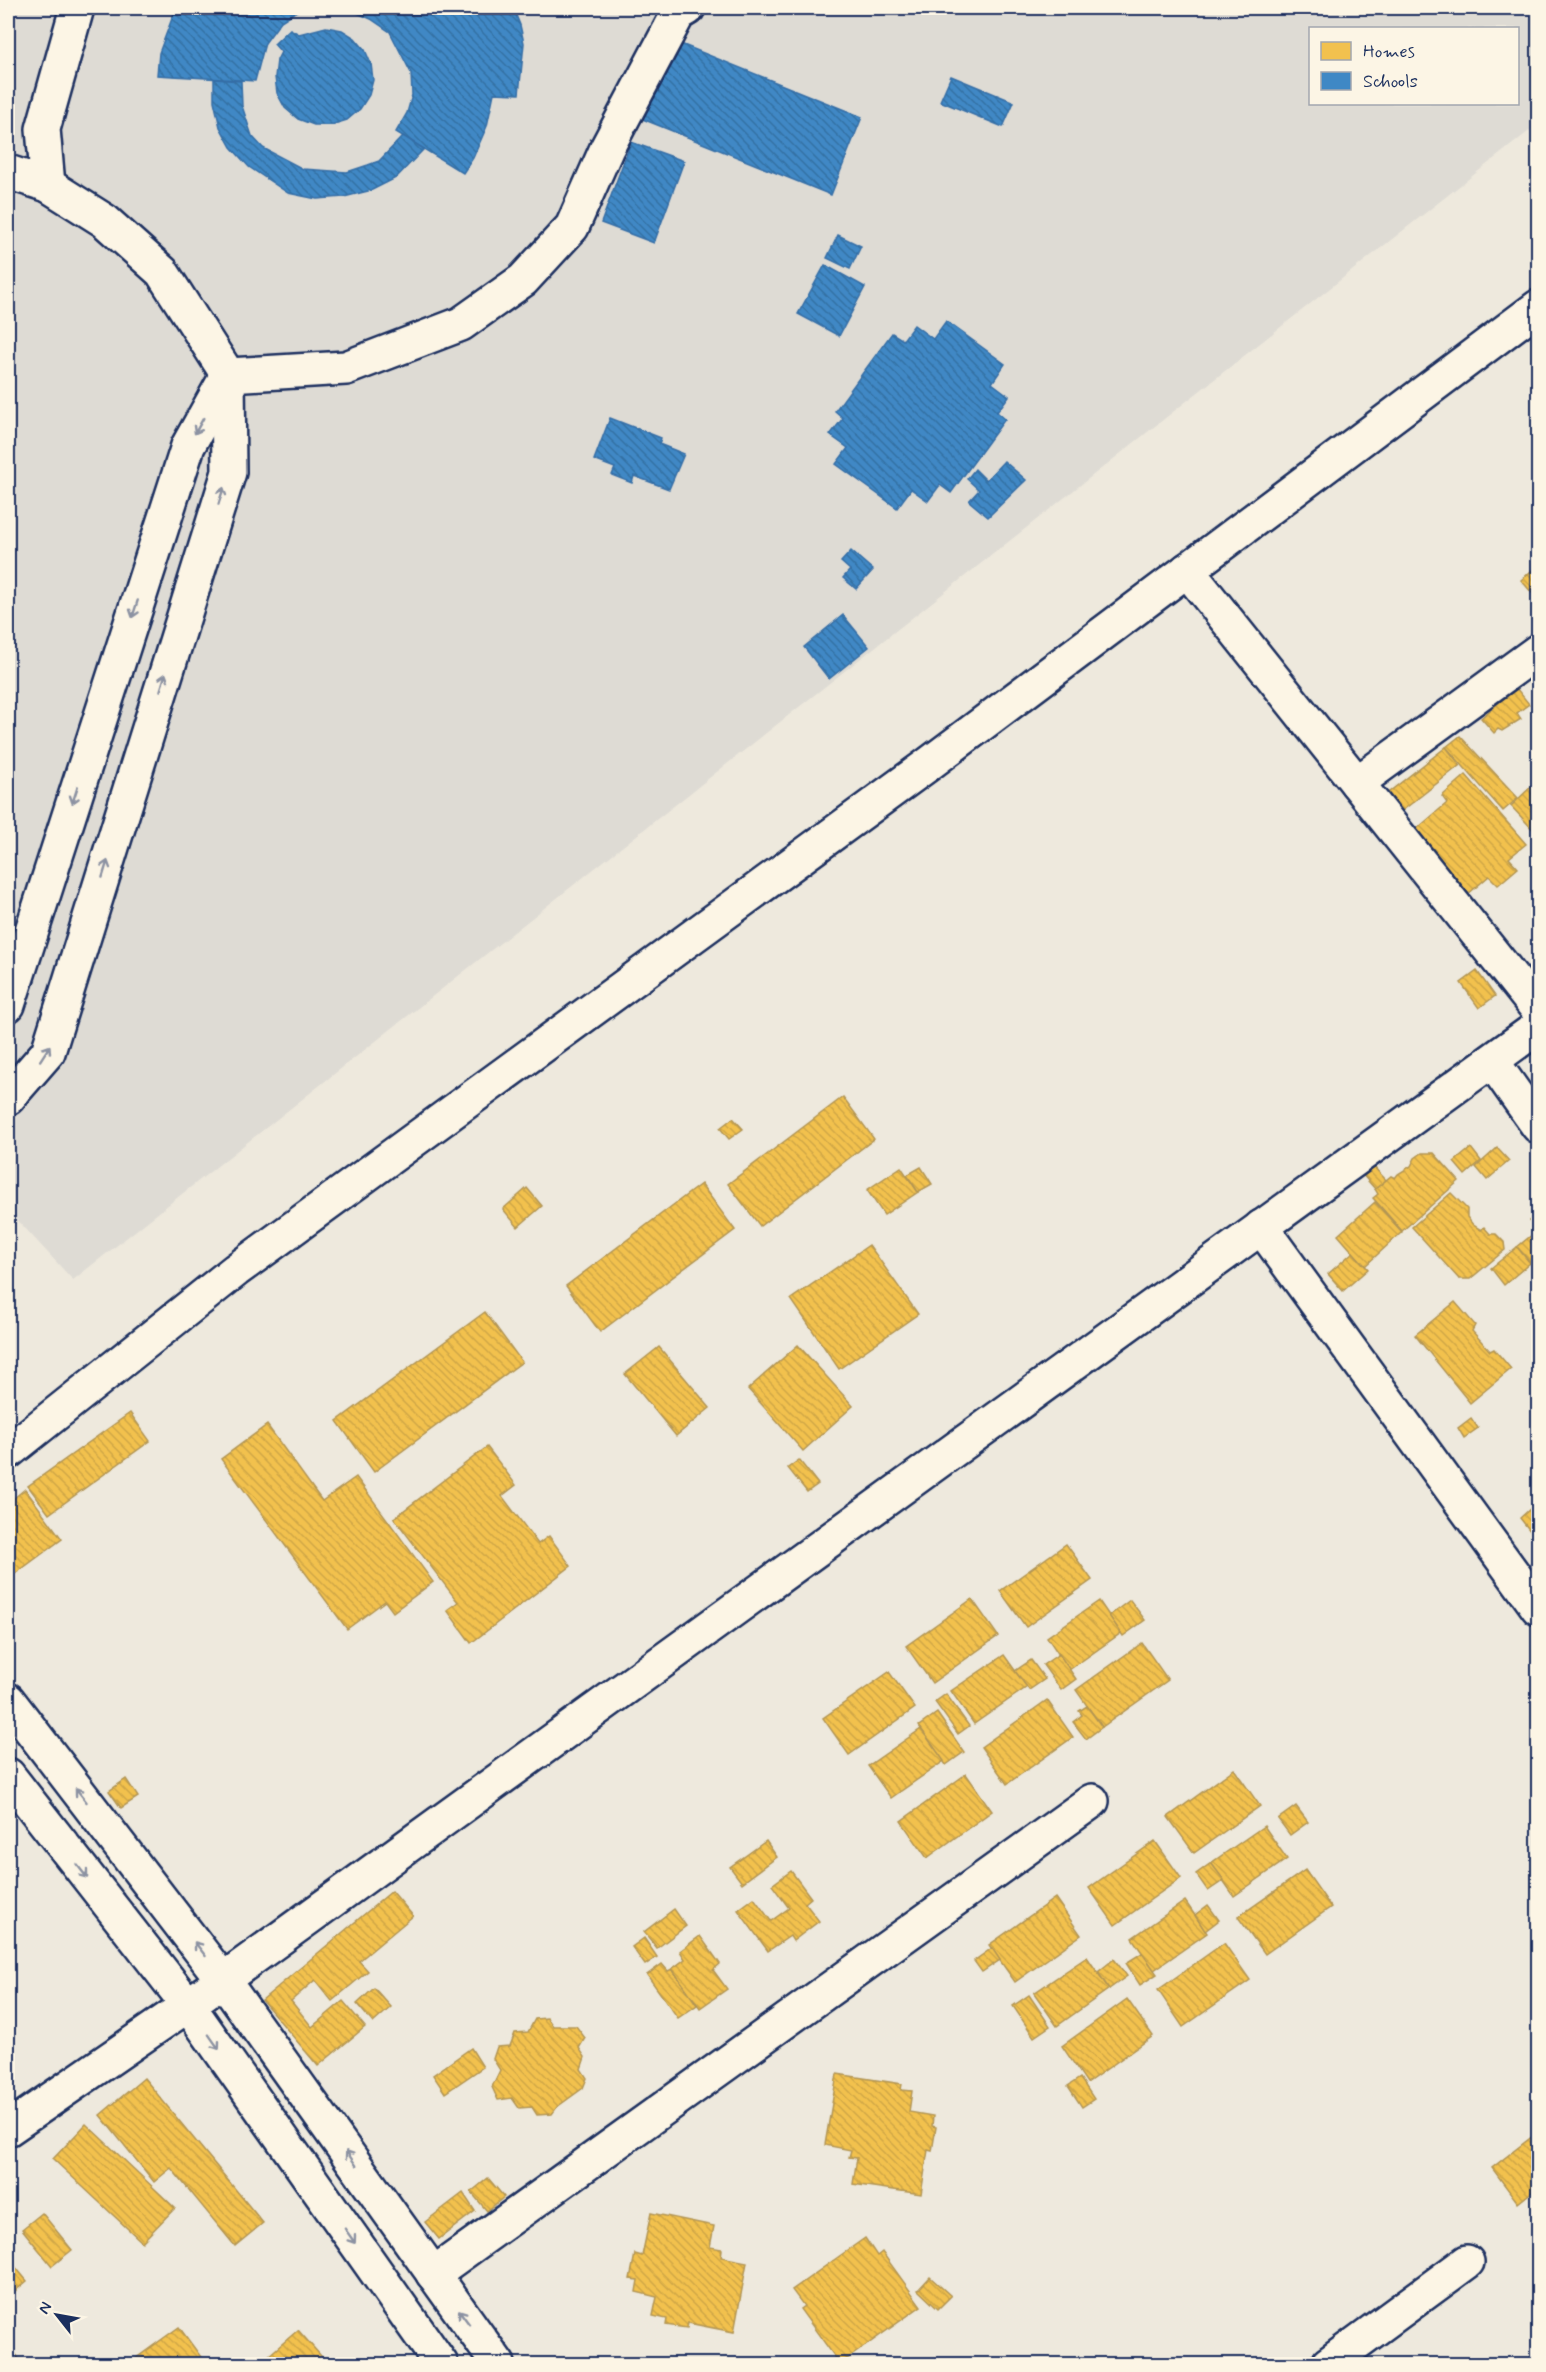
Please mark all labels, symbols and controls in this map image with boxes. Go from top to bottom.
legend [1309,27,1519,105]
text: Homes [1363,40,1415,64]
text: Schools [1363,70,1418,94]
one-way arrow [193,417,205,434]
one-way arrow [217,487,228,506]
one-way arrow [129,599,140,618]
one-way arrow [159,673,170,692]
one-way arrow [69,785,80,804]
one-way arrow [101,860,112,879]
one-way arrow [39,1046,51,1062]
one-way arrow [74,1787,87,1803]
one-way arrow [76,1862,89,1878]
one-way arrow [193,1941,206,1957]
one-way arrow [208,2033,220,2050]
one-way arrow [345,2151,357,2167]
one-way arrow [344,2227,356,2243]
north arrow [27,2285,87,2345]
text: N [34,2298,57,2318]
one-way arrow [458,2309,470,2326]

